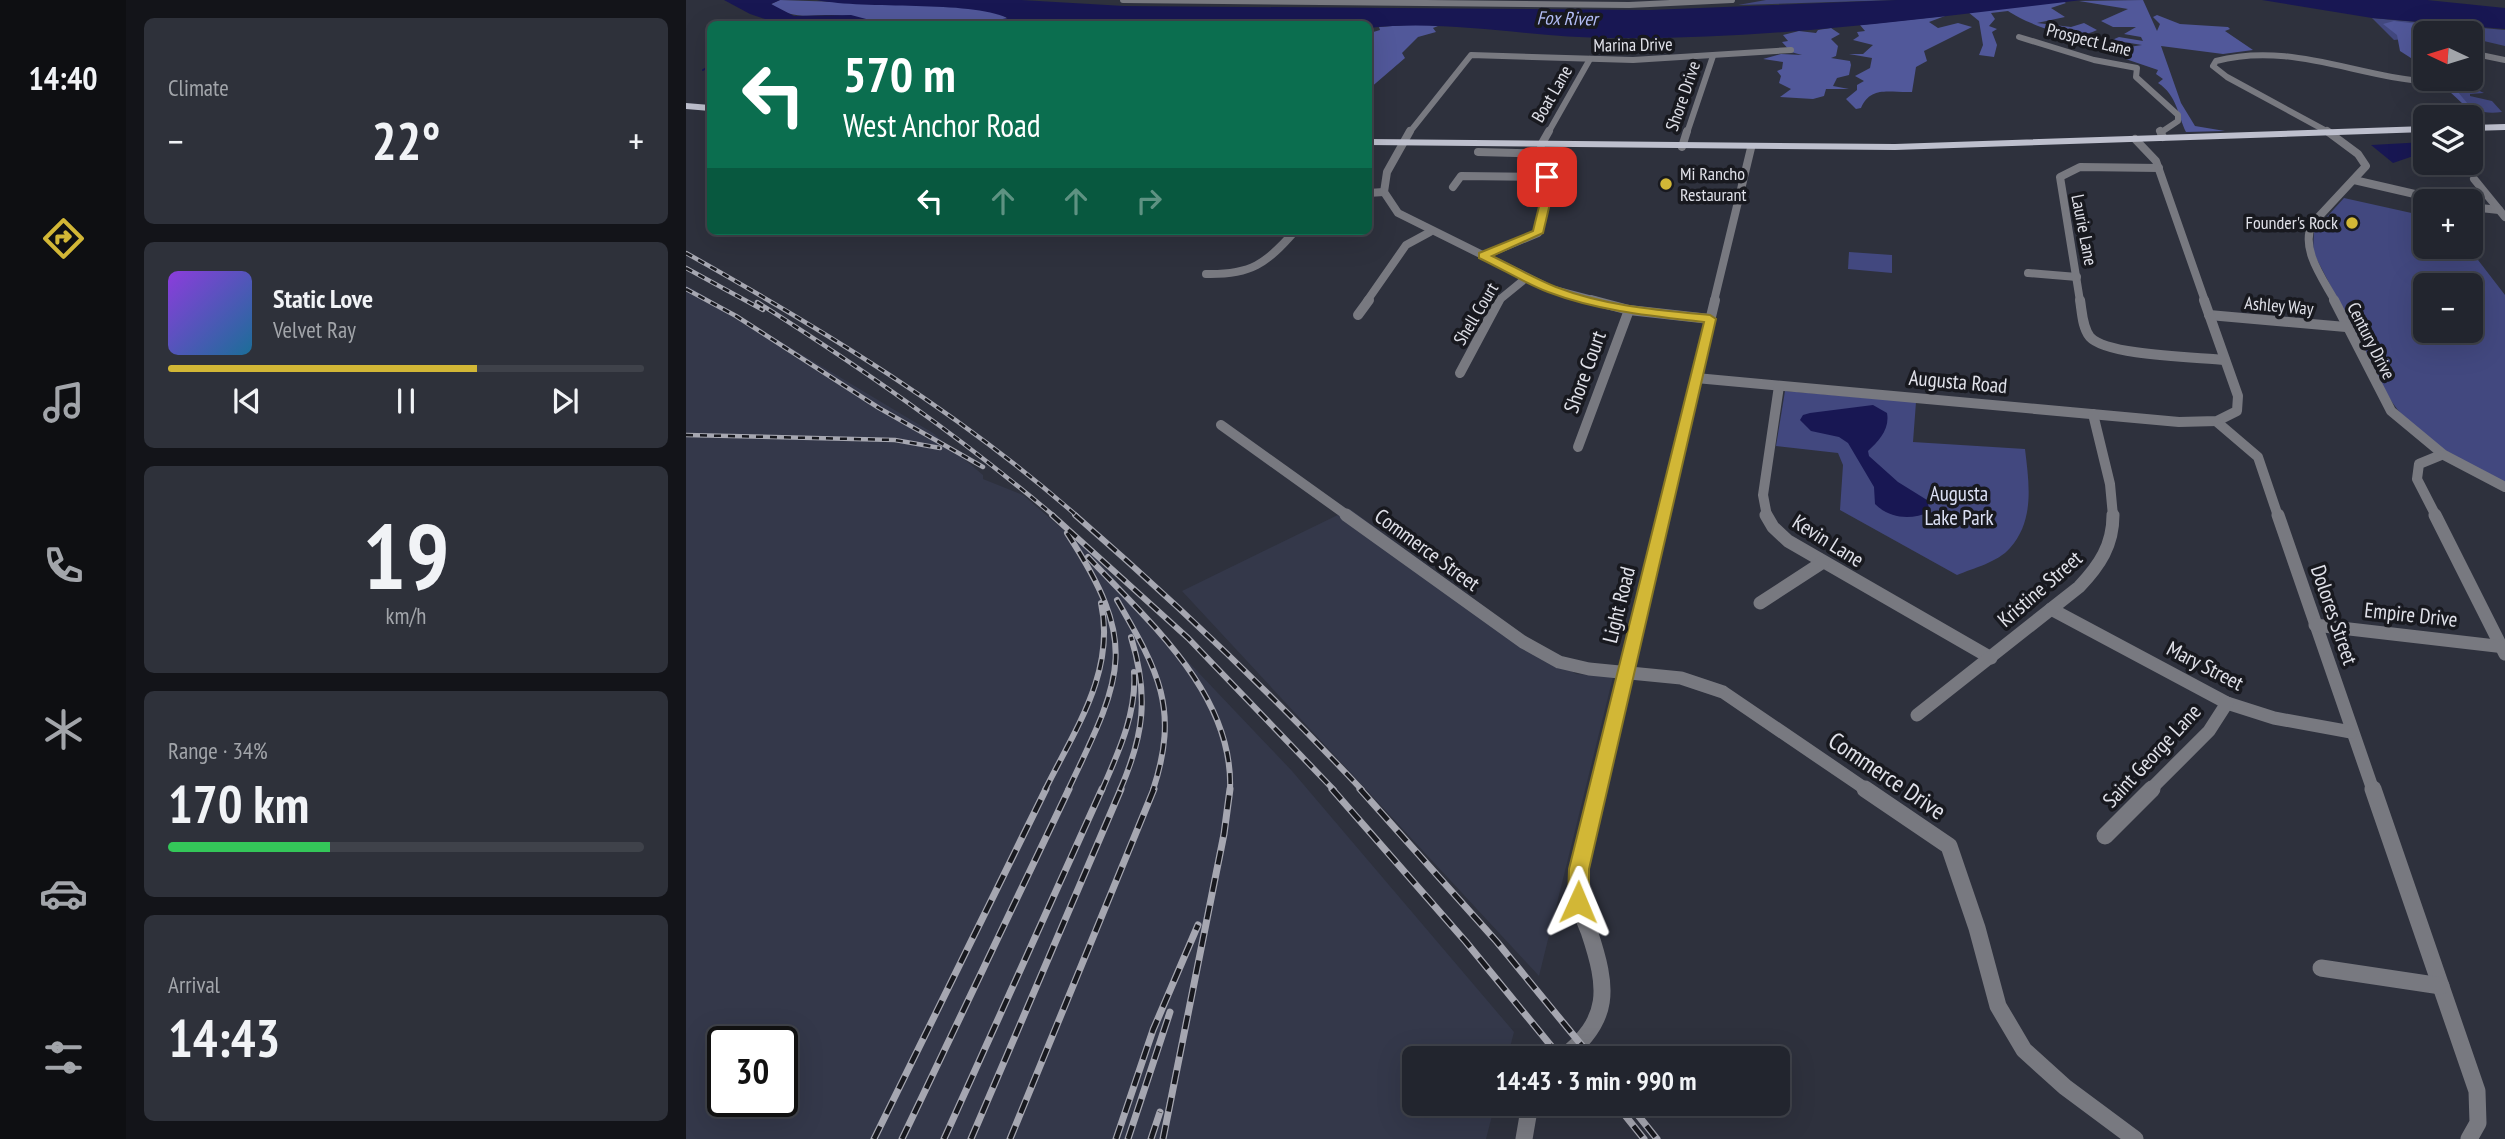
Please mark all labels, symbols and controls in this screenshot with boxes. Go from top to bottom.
water label: Fox River [1536,5,1600,31]
street label: Prospect Lane [2044,18,2134,61]
north arrow [2413,21,2483,91]
map controls [2413,21,2483,343]
street label: Marina Drive [1593,32,1673,57]
text: 570 m [843,42,956,106]
icon: left [728,49,819,140]
text: 14:40 [28,57,98,99]
street label: Shore Drive [1660,58,1705,134]
street label: Boat Lane [1526,61,1577,126]
text: Climate [168,73,229,102]
text: West Anchor Road [843,104,1041,146]
button: layers [2413,105,2483,175]
text: 22° [372,107,440,174]
text: − [168,116,184,165]
text: + [628,116,644,165]
pin [1517,147,1577,207]
icon: arrive [1528,158,1566,196]
place label: Mi Rancho Restaurant [1680,162,1746,206]
marker: Mi Rancho Restaurant [1658,176,1674,192]
icon: left [911,182,949,220]
icon: ahead [984,182,1022,220]
icon: ahead [1057,182,1095,220]
icon: right [1130,182,1168,220]
button: + [2413,189,2483,259]
street label: Laurie Lane [2066,192,2103,267]
place label: Founder's Rock [2246,211,2338,234]
icon: directions [39,214,88,263]
marker: Founder's Rock [2344,215,2360,231]
button: − [2413,273,2483,343]
street label: Shell Court [1448,278,1503,349]
text: Static Love [273,282,373,315]
street label: Ashley Way [2244,291,2315,320]
street label: Century Drive [2342,298,2401,383]
text: Velvet Ray [273,315,356,344]
street label: Shore Court [1557,327,1612,417]
street label: Augusta Road [1908,364,2008,399]
icon: music [39,378,88,427]
icon: previous [228,382,266,420]
icon: pause [387,382,425,420]
icon: next [546,382,584,420]
park label: Augusta Lake Park [1924,480,1994,531]
text: 19 [363,496,450,614]
street label: Commerce Street [1369,502,1485,597]
street label: Kevin Lane [1788,508,1869,573]
icon: phone [39,541,88,590]
street label: Kristine Street [1992,544,2088,633]
street label: Dolores Street [2305,562,2364,668]
street label: Light Road [1596,564,1641,646]
street label: Empire Drive [2363,596,2459,633]
text: km/h [386,601,426,630]
street label: Mary Street [2162,635,2248,696]
street label: Saint George Lane [2097,698,2207,813]
icon: climate [39,705,88,754]
street label: Commerce Drive [1823,725,1952,826]
text: Range · 34% [168,736,268,765]
text: 170 km [168,770,309,837]
position arrow [1541,865,1615,939]
icon: car [39,869,88,918]
text: Arrival [168,970,220,999]
text: 14:43 [168,1004,280,1071]
speed limit sign: 30 [707,1026,798,1117]
icon: filters [39,1033,88,1082]
text: 14:43 · 3 min · 990 m [1496,1064,1696,1097]

